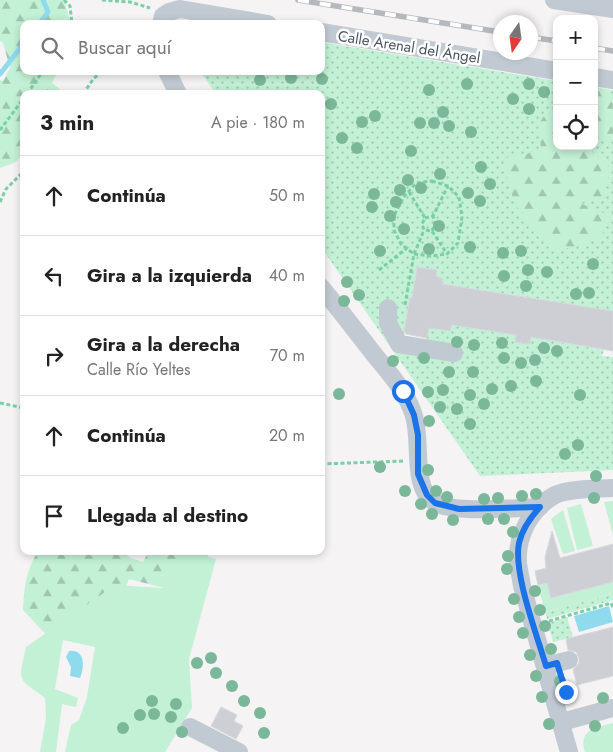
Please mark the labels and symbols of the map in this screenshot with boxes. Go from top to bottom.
north arrow [493,15,538,60]
street label: Calle Arenal del Ángel [336,25,482,69]
route start [392,380,415,403]
route end [555,681,578,704]

